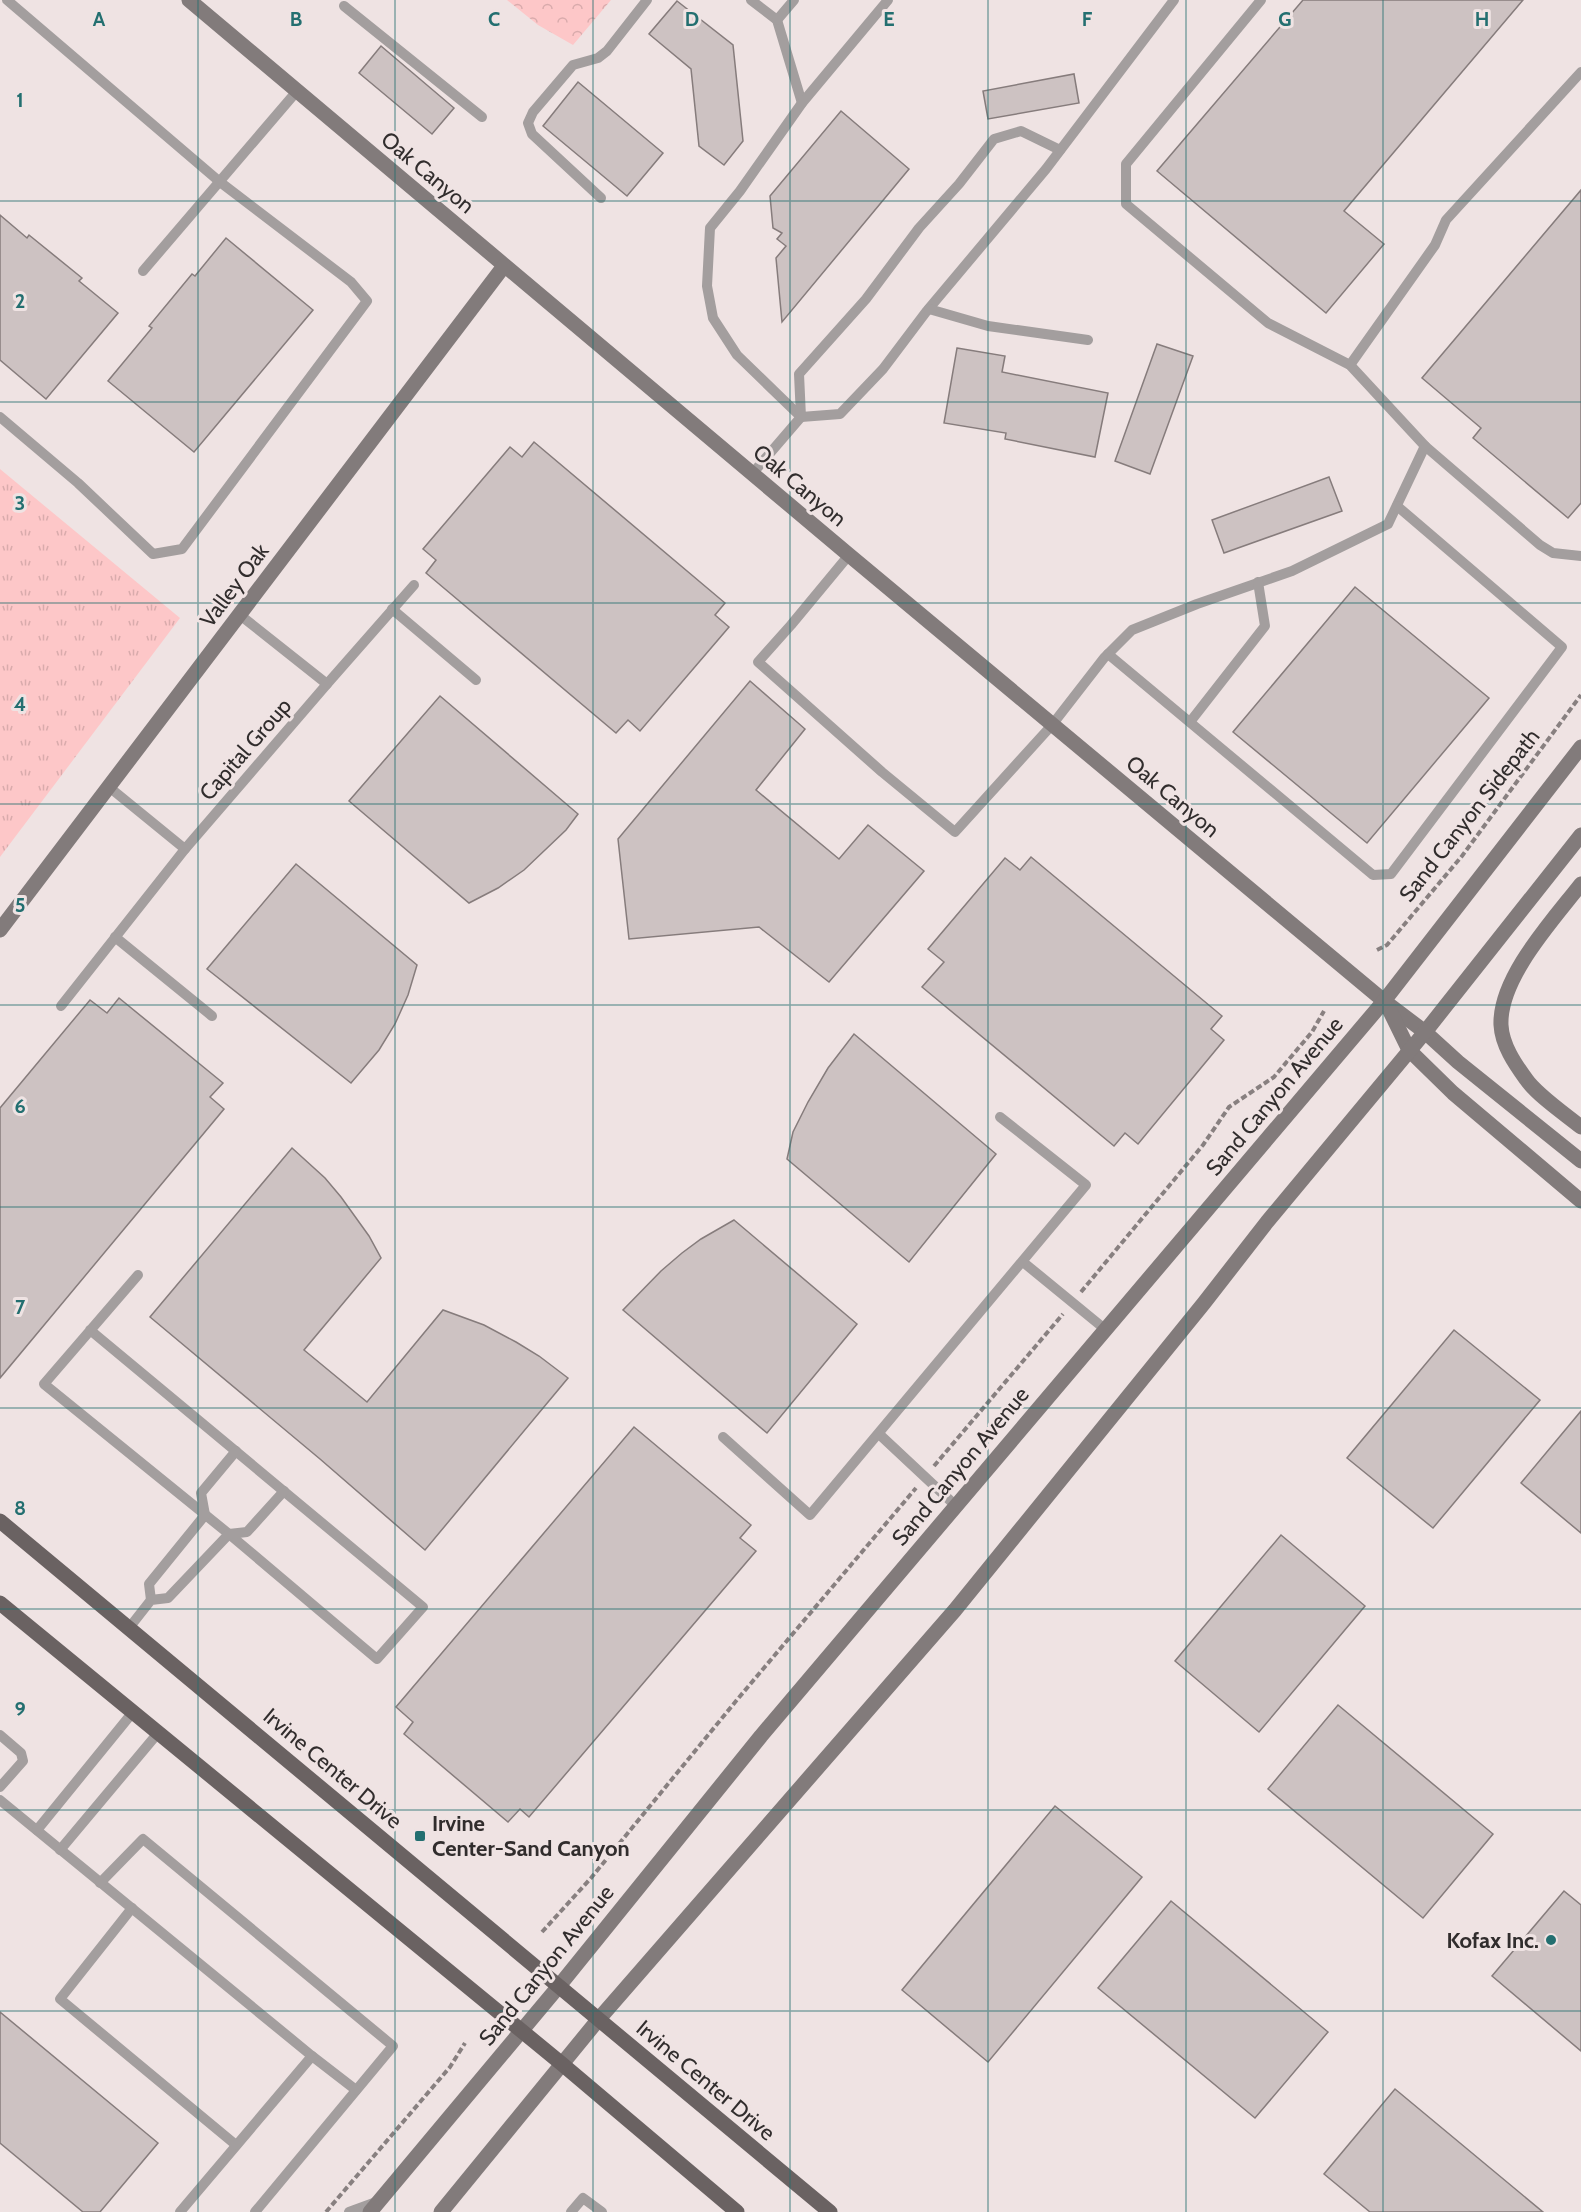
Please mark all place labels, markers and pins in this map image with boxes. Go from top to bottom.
place label: Irvine Center-Sand Canyon [432,1810,630,1862]
marker: Irvine Center-Sand Canyon [413,1829,427,1843]
place label: Kofax Inc. [1446,1927,1539,1954]
marker: Kofax Inc. [1544,1933,1558,1947]

